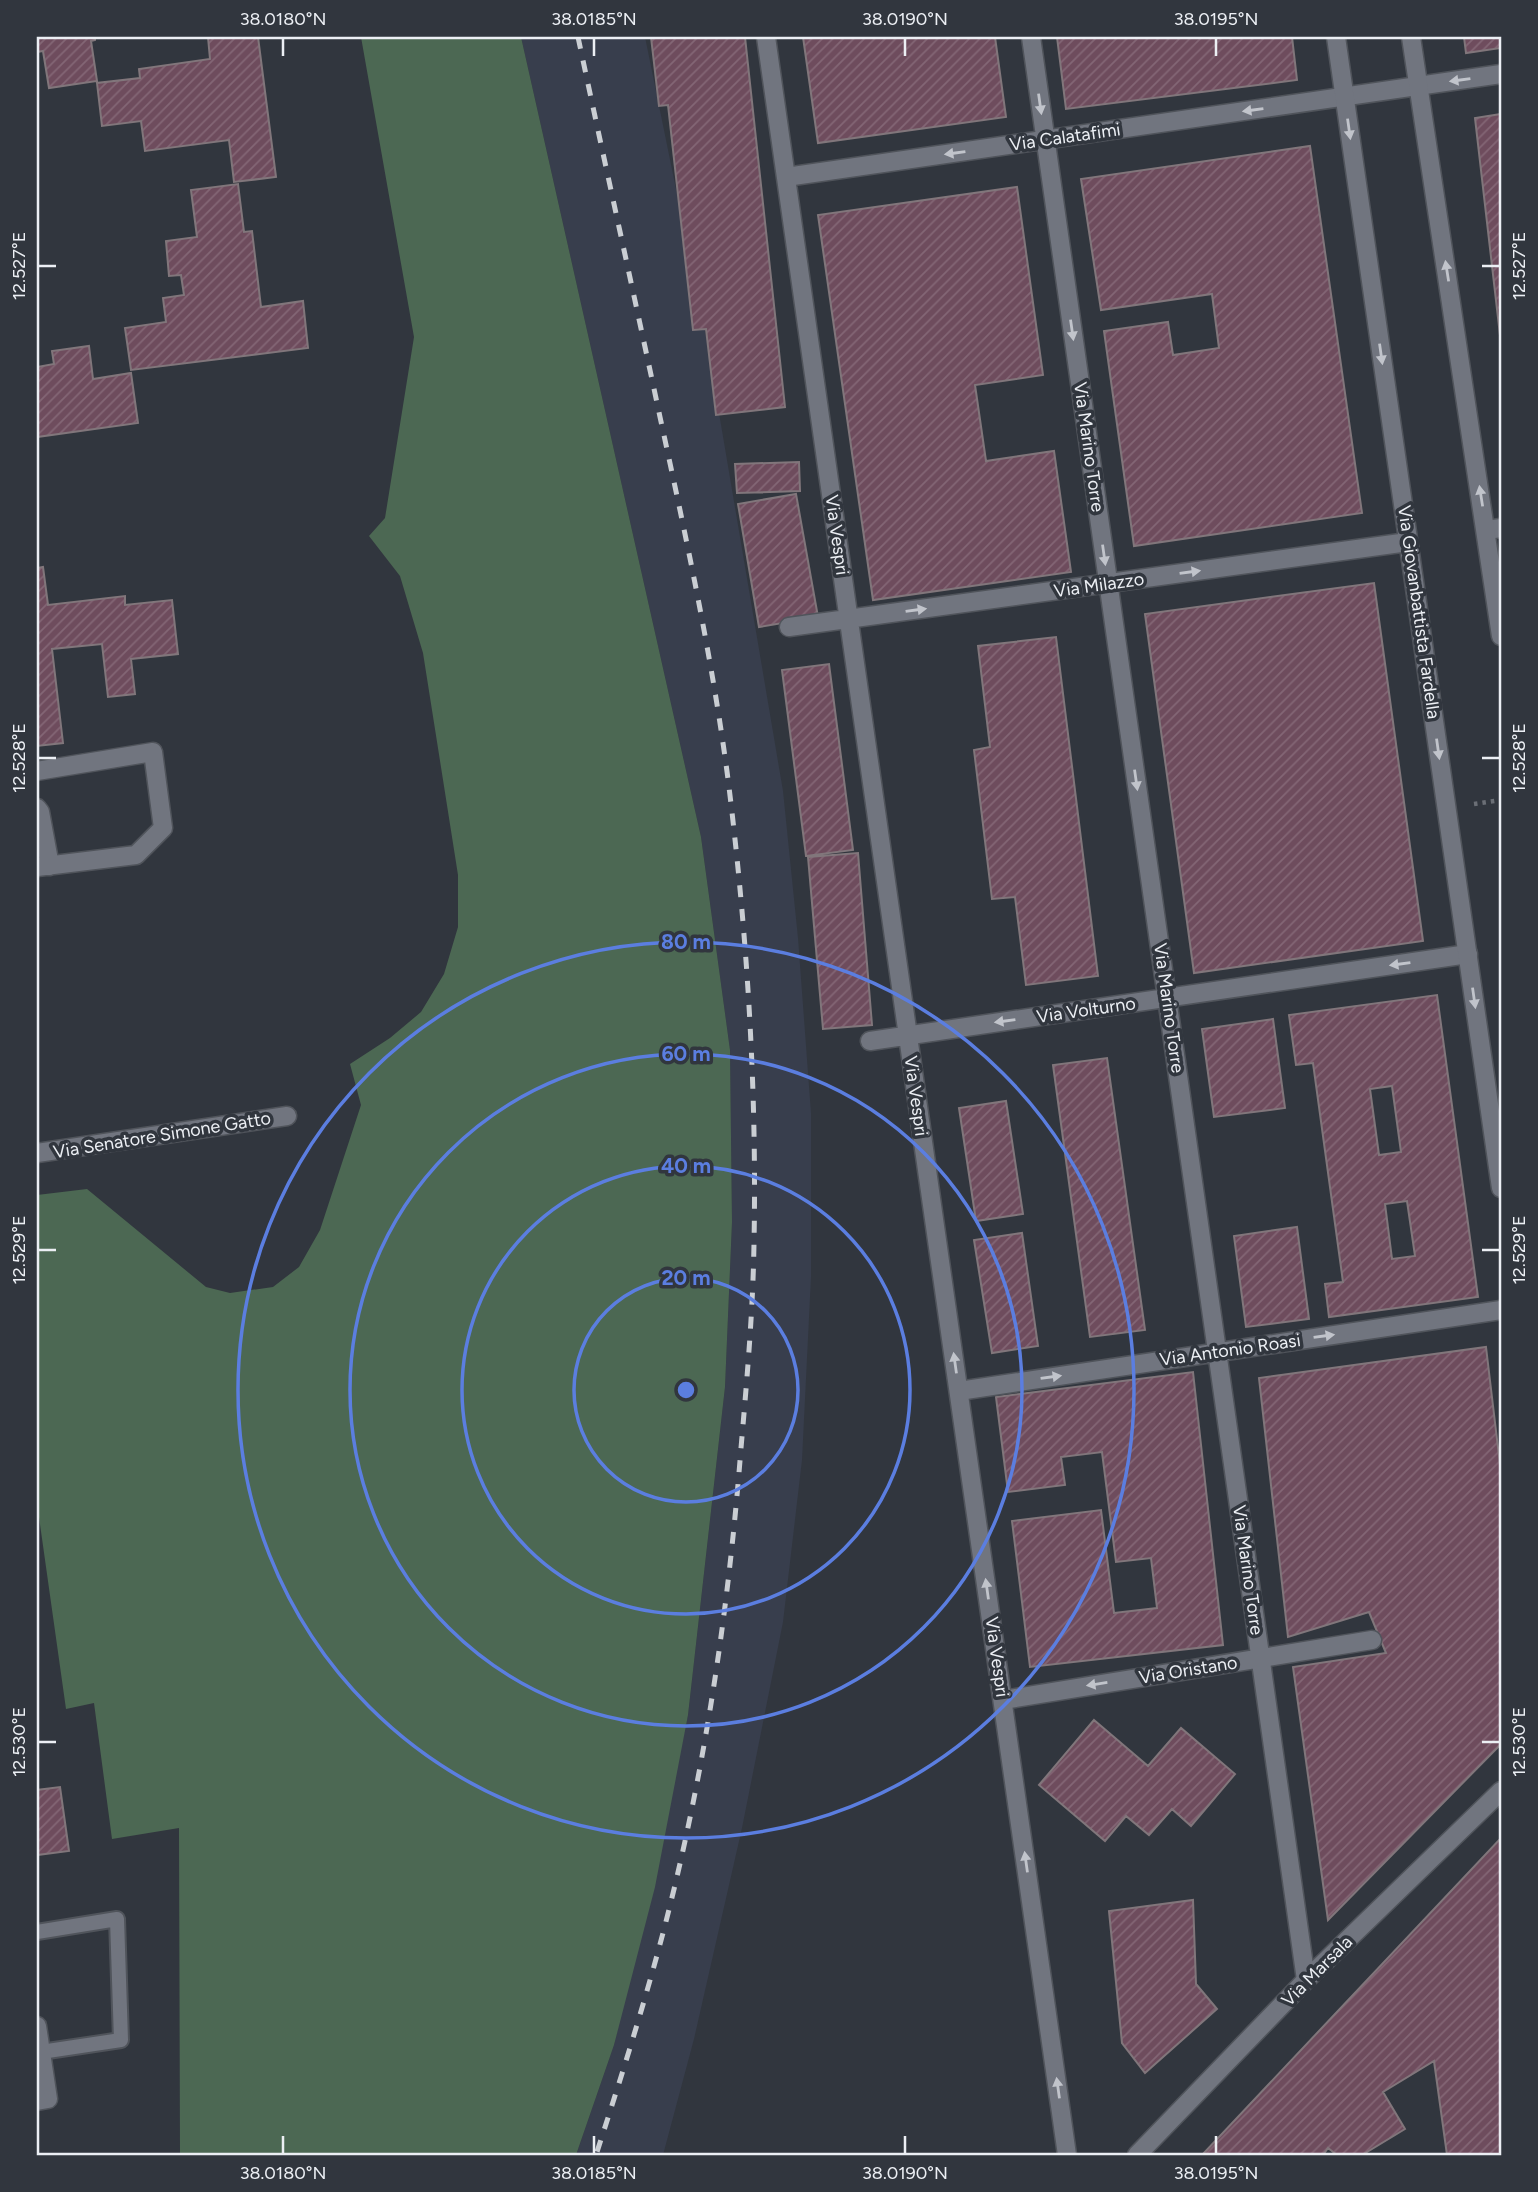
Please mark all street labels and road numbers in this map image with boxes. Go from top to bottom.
street label: Via Calatafimi [1008,118,1122,156]
street label: Via Marino Torre [1069,381,1109,514]
street label: Via Vespri [820,493,854,577]
street label: Via Giovanbattista Fardella [1393,504,1445,720]
street label: Via Milazzo [1052,568,1146,602]
street label: Via Marino Torre [1149,942,1189,1075]
street label: Via Volturno [1035,992,1137,1028]
street label: Via Vespri [899,1054,933,1138]
street label: Via Senatore Simone Gatto [52,1107,272,1163]
street label: Via Antonio Roasi [1158,1329,1302,1371]
street label: Via Marino Torre [1228,1504,1268,1637]
street label: Via Vespri [980,1615,1014,1699]
street label: Via Oristano [1137,1651,1239,1689]
street label: Via Marsala [1277,1931,1357,2011]

